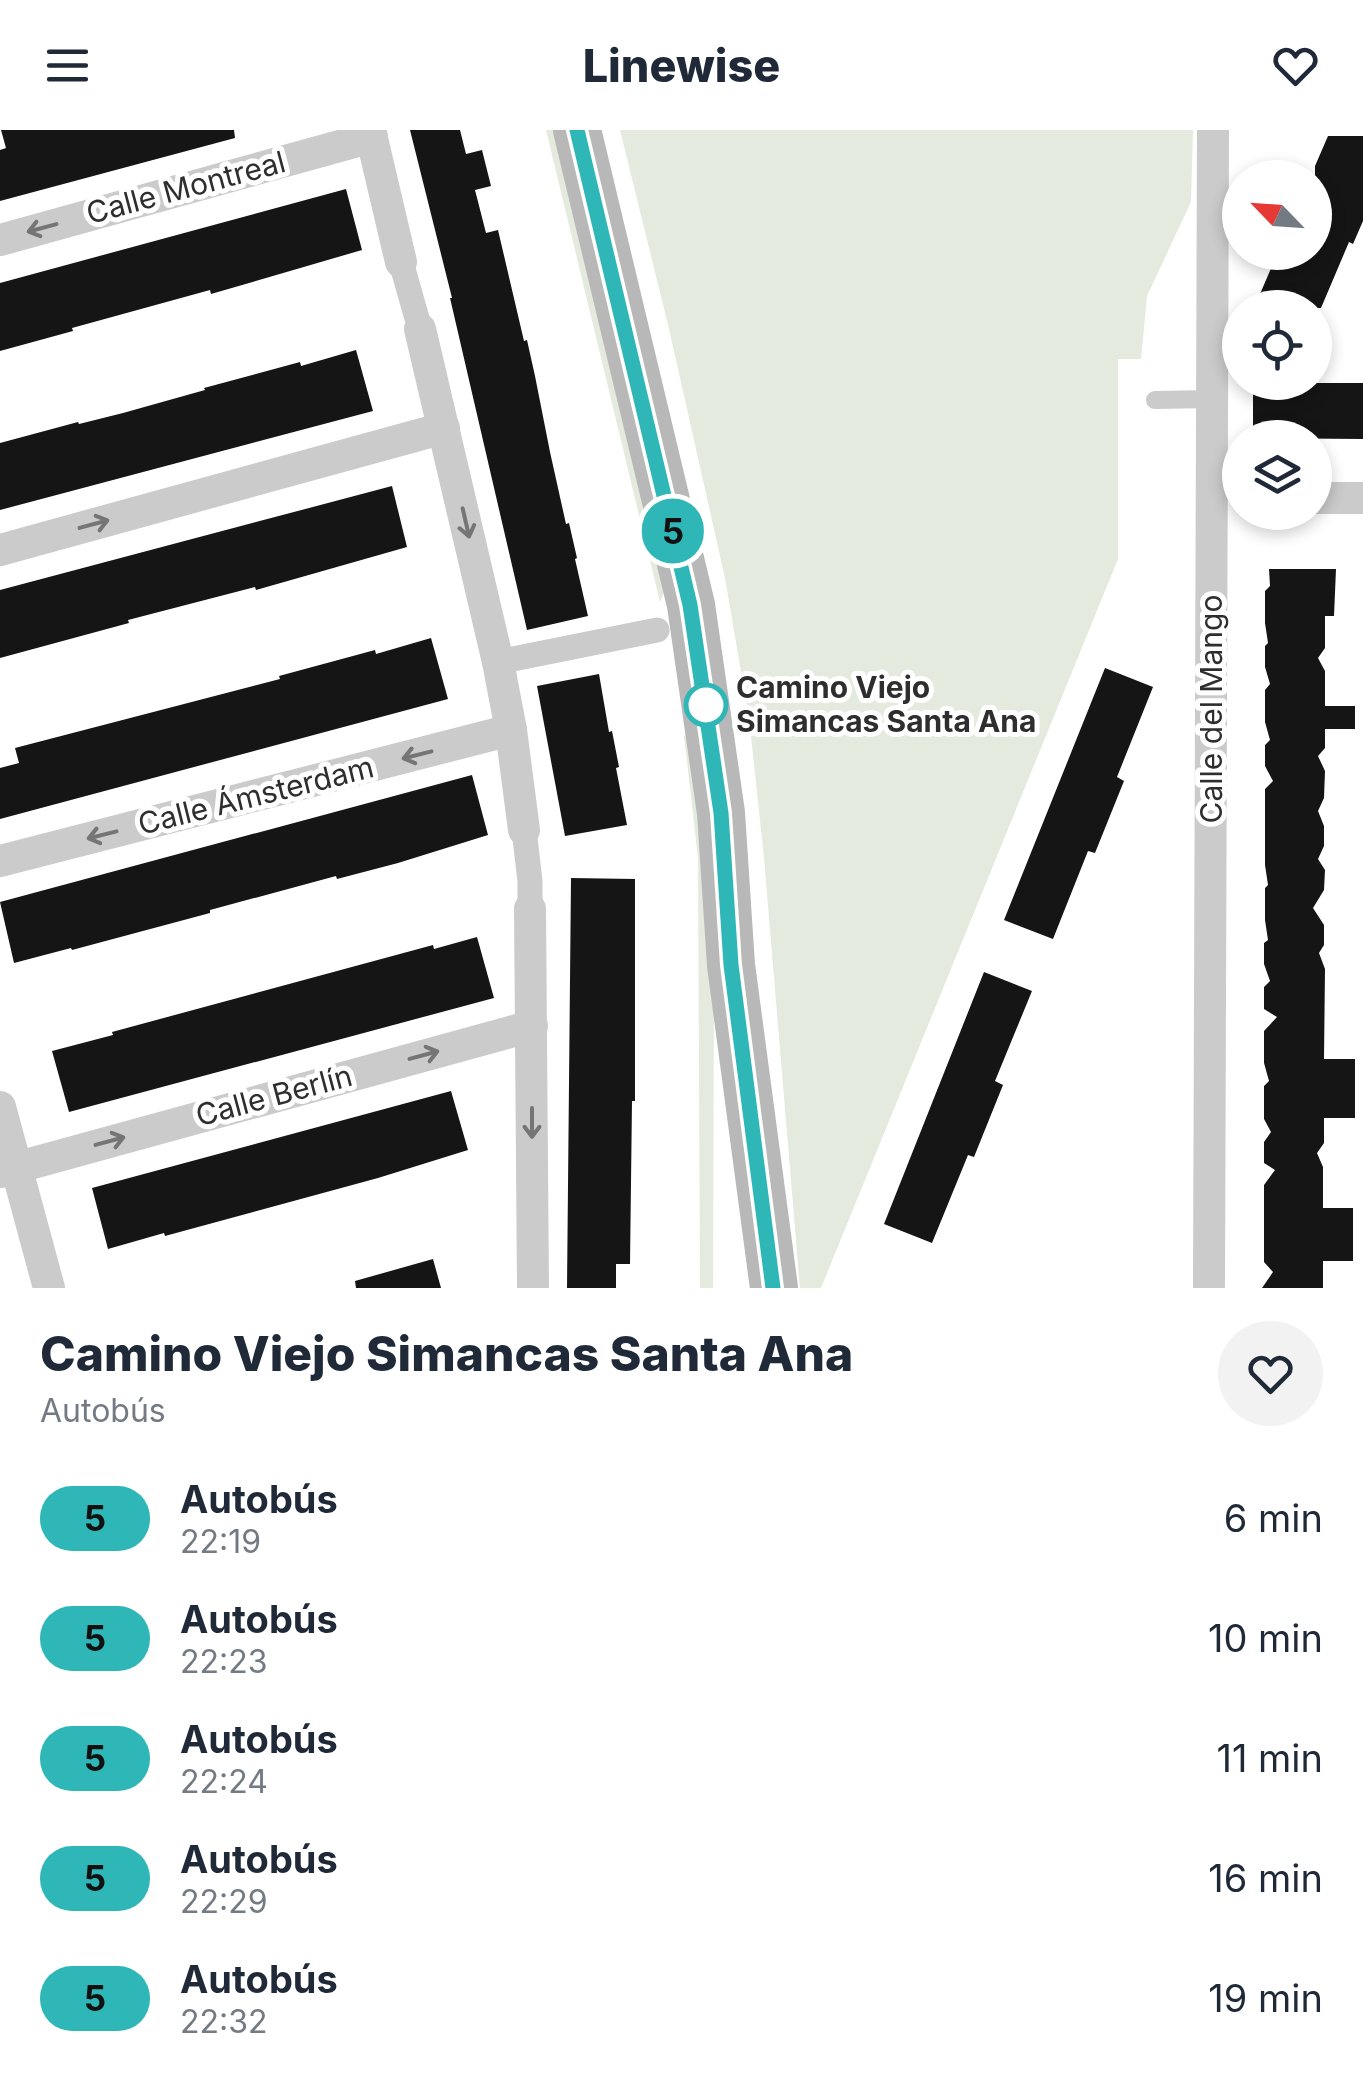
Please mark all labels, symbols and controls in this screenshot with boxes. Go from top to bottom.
icon: menu [40,38,95,93]
text: Linewise [583,38,780,93]
icon: heart [1268,38,1323,93]
street label: Calle Montreal [82,143,289,231]
north arrow [1222,160,1332,270]
map controls [1222,160,1332,530]
one-way arrow [27,220,58,238]
button: locate [1222,290,1332,400]
button: layers [1222,420,1332,530]
line badge: 5 [640,498,706,564]
one-way arrow [458,506,476,538]
text: 5 [662,510,684,552]
one-way arrow [78,514,109,532]
street label: Calle del Mango [1193,595,1229,823]
place label: Camino Viejo Simancas Santa Ana [736,669,1036,739]
marker: Camino Viejo Simancas Santa Ana [685,684,727,726]
one-way arrow [402,746,433,765]
street label: Calle Ámsterdam [134,748,377,842]
one-way arrow [87,827,118,846]
one-way arrow [408,1045,439,1064]
street label: Calle Berlín [192,1057,356,1133]
one-way arrow [522,1106,542,1139]
one-way arrow [94,1131,126,1150]
button: heart [1218,1321,1323,1426]
text: Camino Viejo Simancas Santa Ana [40,1324,853,1383]
text: Autobús [40,1391,166,1430]
text: Autobús [180,1476,338,1522]
text: 6 min [1224,1495,1323,1541]
text: 5 [84,1497,106,1539]
text: 22:19 [180,1522,261,1561]
text: Autobús [180,1596,338,1642]
text: 10 min [1208,1615,1323,1661]
text: 5 [84,1617,106,1659]
text: 22:23 [180,1642,268,1681]
text: Autobús [180,1716,338,1762]
text: 11 min [1216,1735,1323,1781]
text: 5 [84,1737,106,1779]
text: 22:24 [180,1762,268,1801]
text: Autobús [180,1836,338,1882]
text: 16 min [1208,1855,1323,1901]
text: 5 [84,1857,106,1899]
text: 22:29 [180,1882,268,1921]
text: Autobús [180,1956,338,2002]
text: 19 min [1208,1975,1323,2021]
text: 5 [84,1977,106,2019]
text: 22:32 [180,2002,268,2041]

